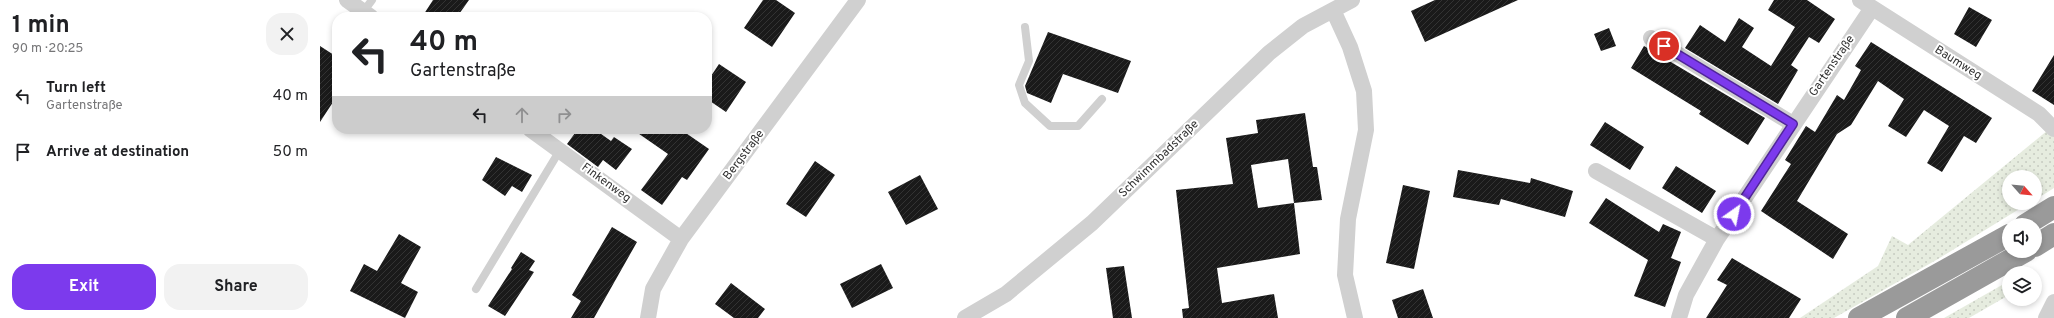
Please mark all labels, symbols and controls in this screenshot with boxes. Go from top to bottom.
text: 1 min [12,11,70,41]
button: close [266,13,308,55]
text: 40 m [410,25,478,61]
icon: left [344,28,396,80]
pin [1647,29,1681,63]
street label: Gartenstraße [1806,32,1858,100]
icon: arrive [1653,35,1675,57]
text: 90 m · 20:25 [12,41,83,57]
street label: Baumweg [1931,42,1985,84]
text: Gartenstraße [410,60,516,83]
text: Turn left [46,79,106,98]
icon: left [12,85,34,107]
text: 40 m [273,87,308,106]
text: Gartenstraße [46,98,123,114]
icon: left [469,104,491,126]
icon: ahead [511,104,533,126]
icon: right [553,104,575,126]
street label: Schwimmbadstraße [1116,117,1202,201]
street label: Bergstraße [720,127,768,183]
icon: arrive [12,141,34,163]
text: Arrive at destination [46,143,189,162]
text: 50 m [273,143,308,162]
street label: Finkenweg [578,160,634,206]
north arrow [2002,170,2042,210]
map controls [2002,170,2042,306]
position arrow [1713,193,1755,235]
button: sound [2002,218,2042,258]
button: Exit [12,264,156,310]
button: Share [164,264,308,310]
button: layers [2002,266,2042,306]

